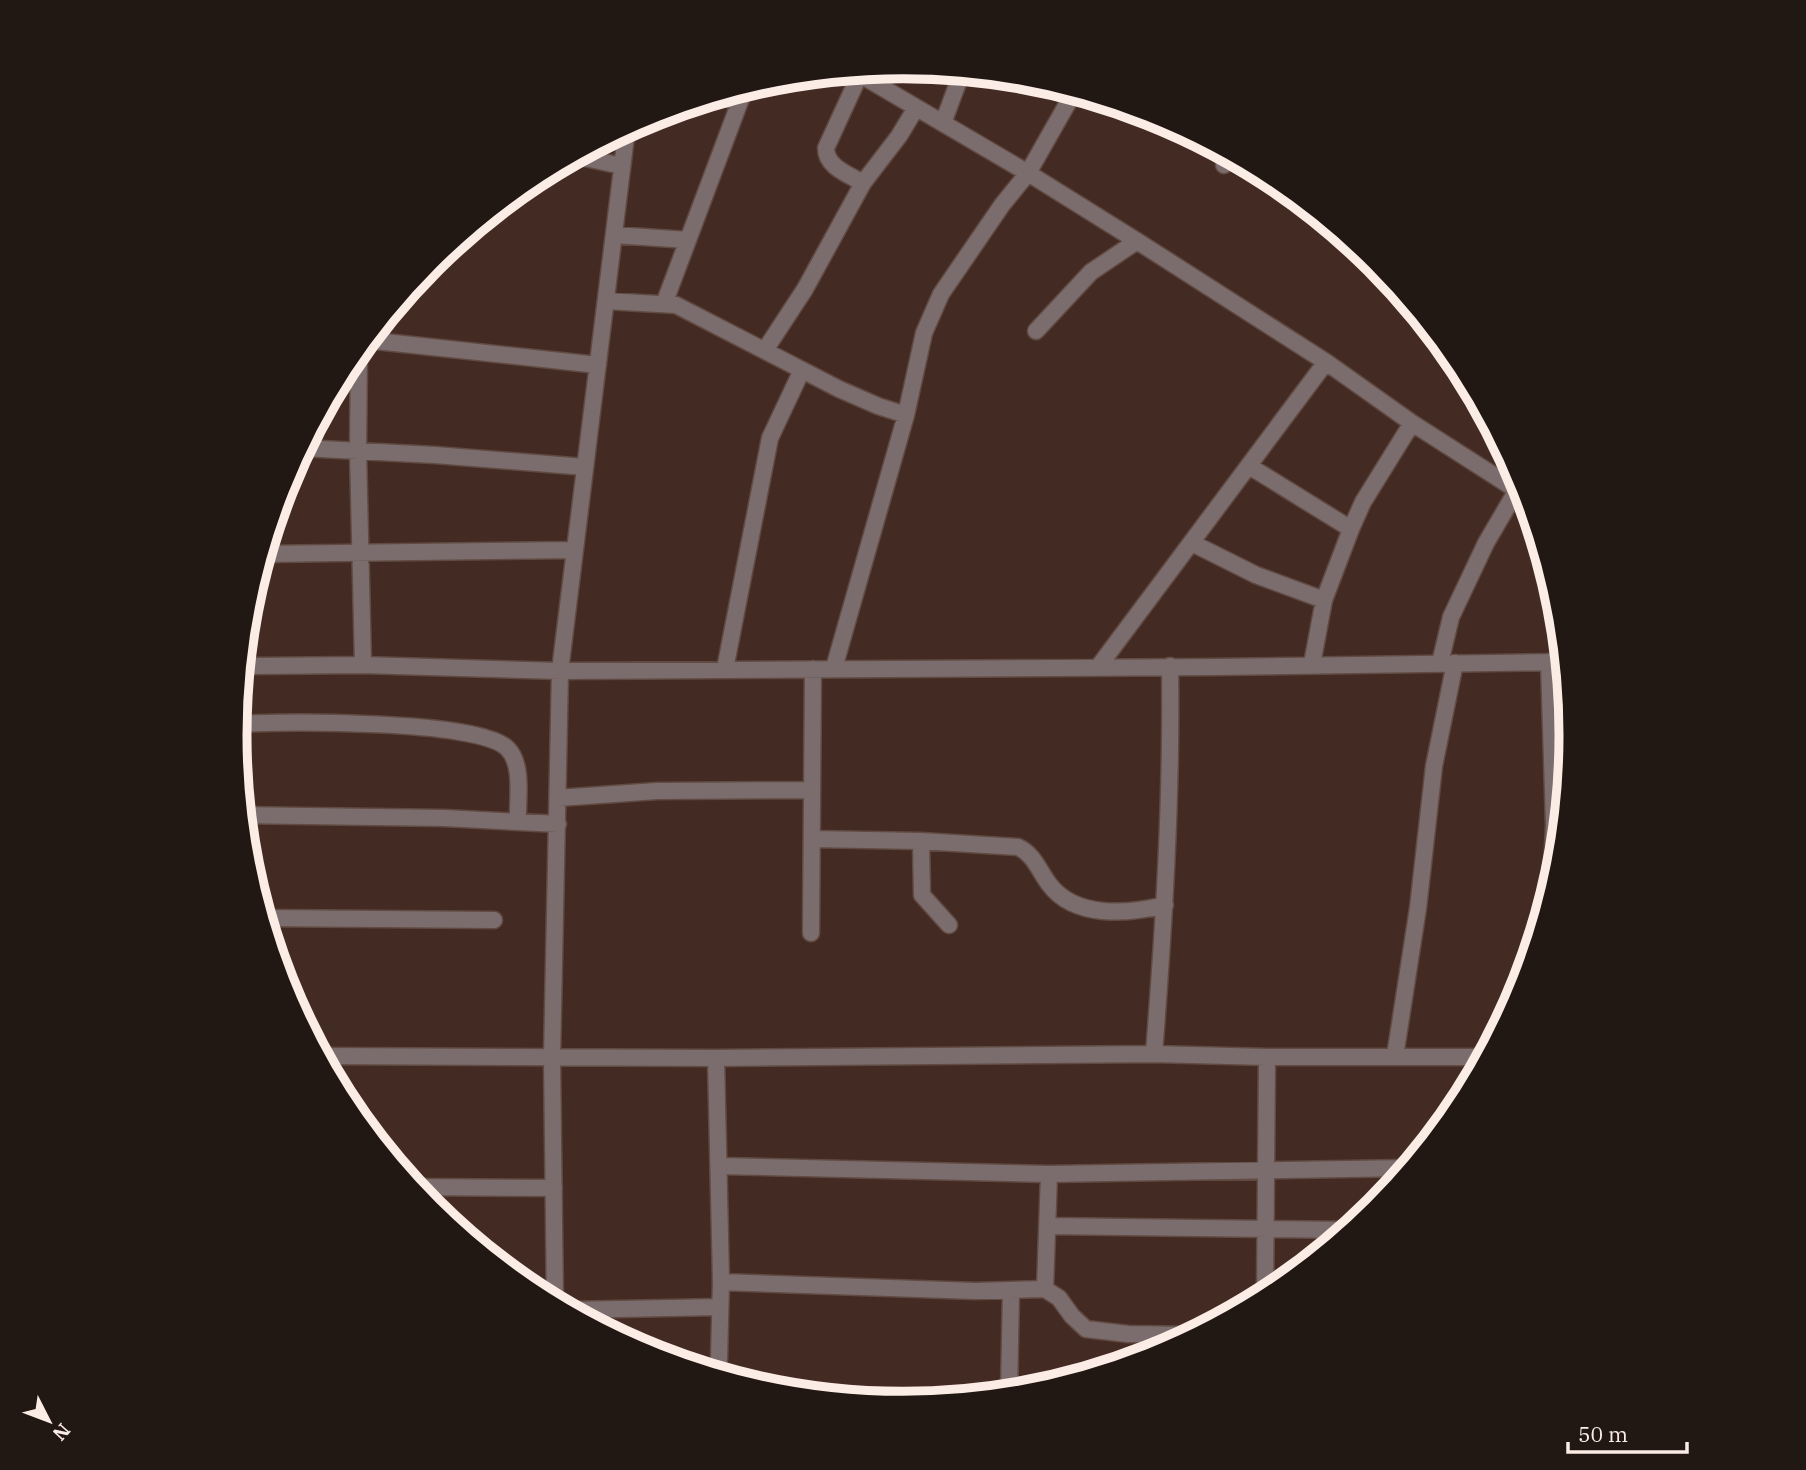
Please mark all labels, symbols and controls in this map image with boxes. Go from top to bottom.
north arrow [14,1386,84,1456]
scale bar [1568,1410,1687,1454]
text: N [48,1419,76,1446]
text: 50 m [1578,1420,1628,1448]

